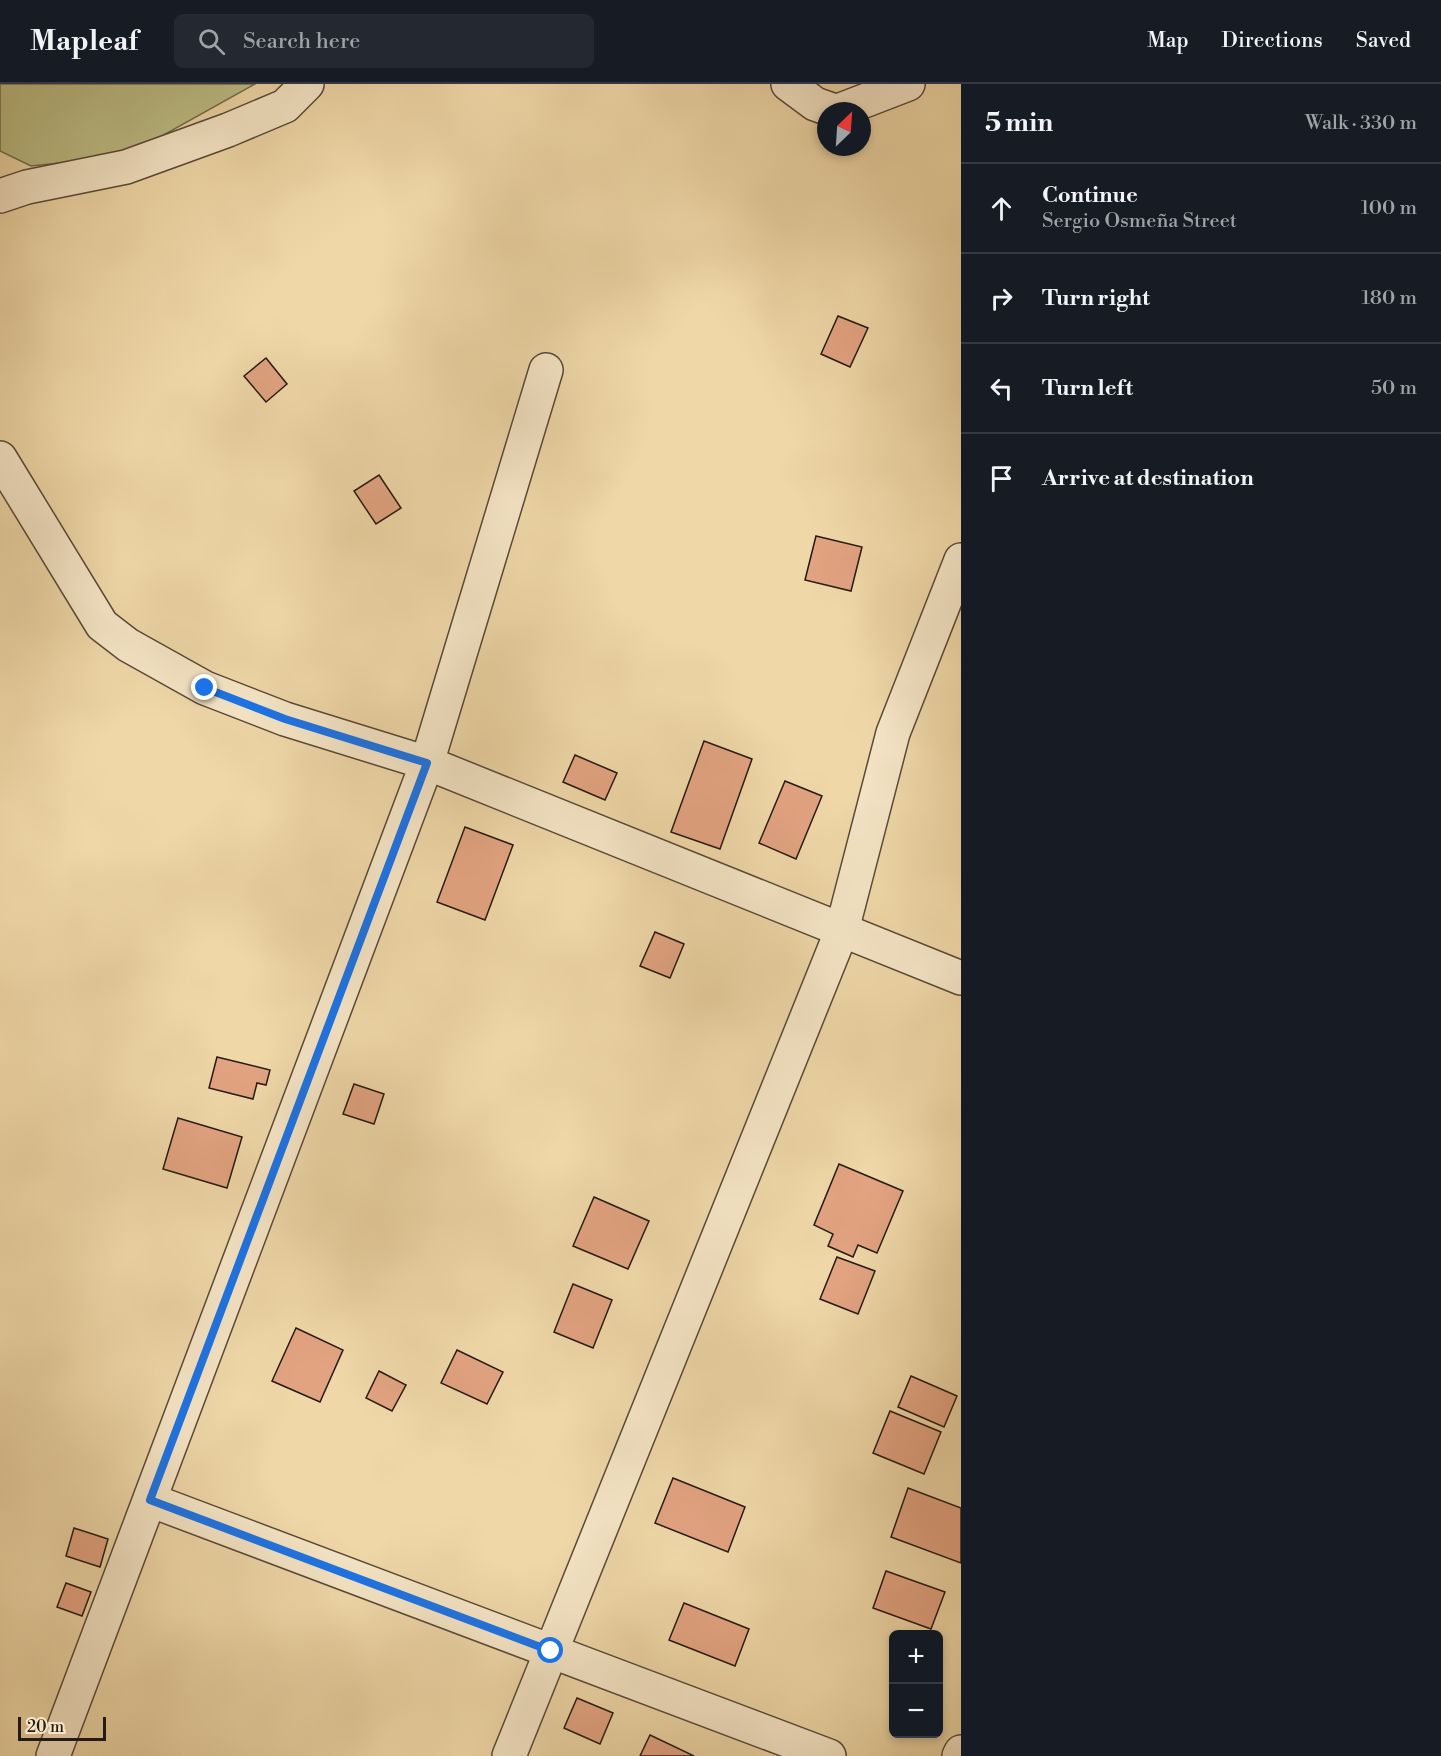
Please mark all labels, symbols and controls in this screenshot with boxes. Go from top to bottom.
search box [174,14,594,68]
text: Mapleaf [30,24,138,59]
icon: search [195,25,228,58]
text: Search here [243,28,360,55]
text: Map [1147,28,1189,54]
text: Directions [1222,28,1323,54]
text: Saved [1356,28,1411,54]
north arrow [817,102,871,156]
text: 5 min [985,107,1053,139]
text: Walk · 330 m [1305,111,1417,136]
text: Continue [1042,182,1138,209]
icon: ahead [985,192,1018,225]
text: 100 m [1361,196,1417,221]
text: Sergio Osmeña Street [1042,209,1237,234]
icon: right [985,282,1018,315]
text: Turn right [1042,285,1150,312]
text: 180 m [1362,286,1417,311]
icon: left [985,372,1018,405]
text: Turn left [1042,375,1133,402]
text: 50 m [1371,376,1417,401]
icon: arrive [985,462,1018,495]
text: Arrive at destination [1042,465,1254,492]
route end [191,674,217,700]
map controls [889,1630,943,1738]
button: + [889,1630,943,1684]
route start [537,1637,563,1663]
button: − [889,1684,943,1738]
scale bar [18,1714,106,1742]
text: 20 m [27,1717,64,1737]

